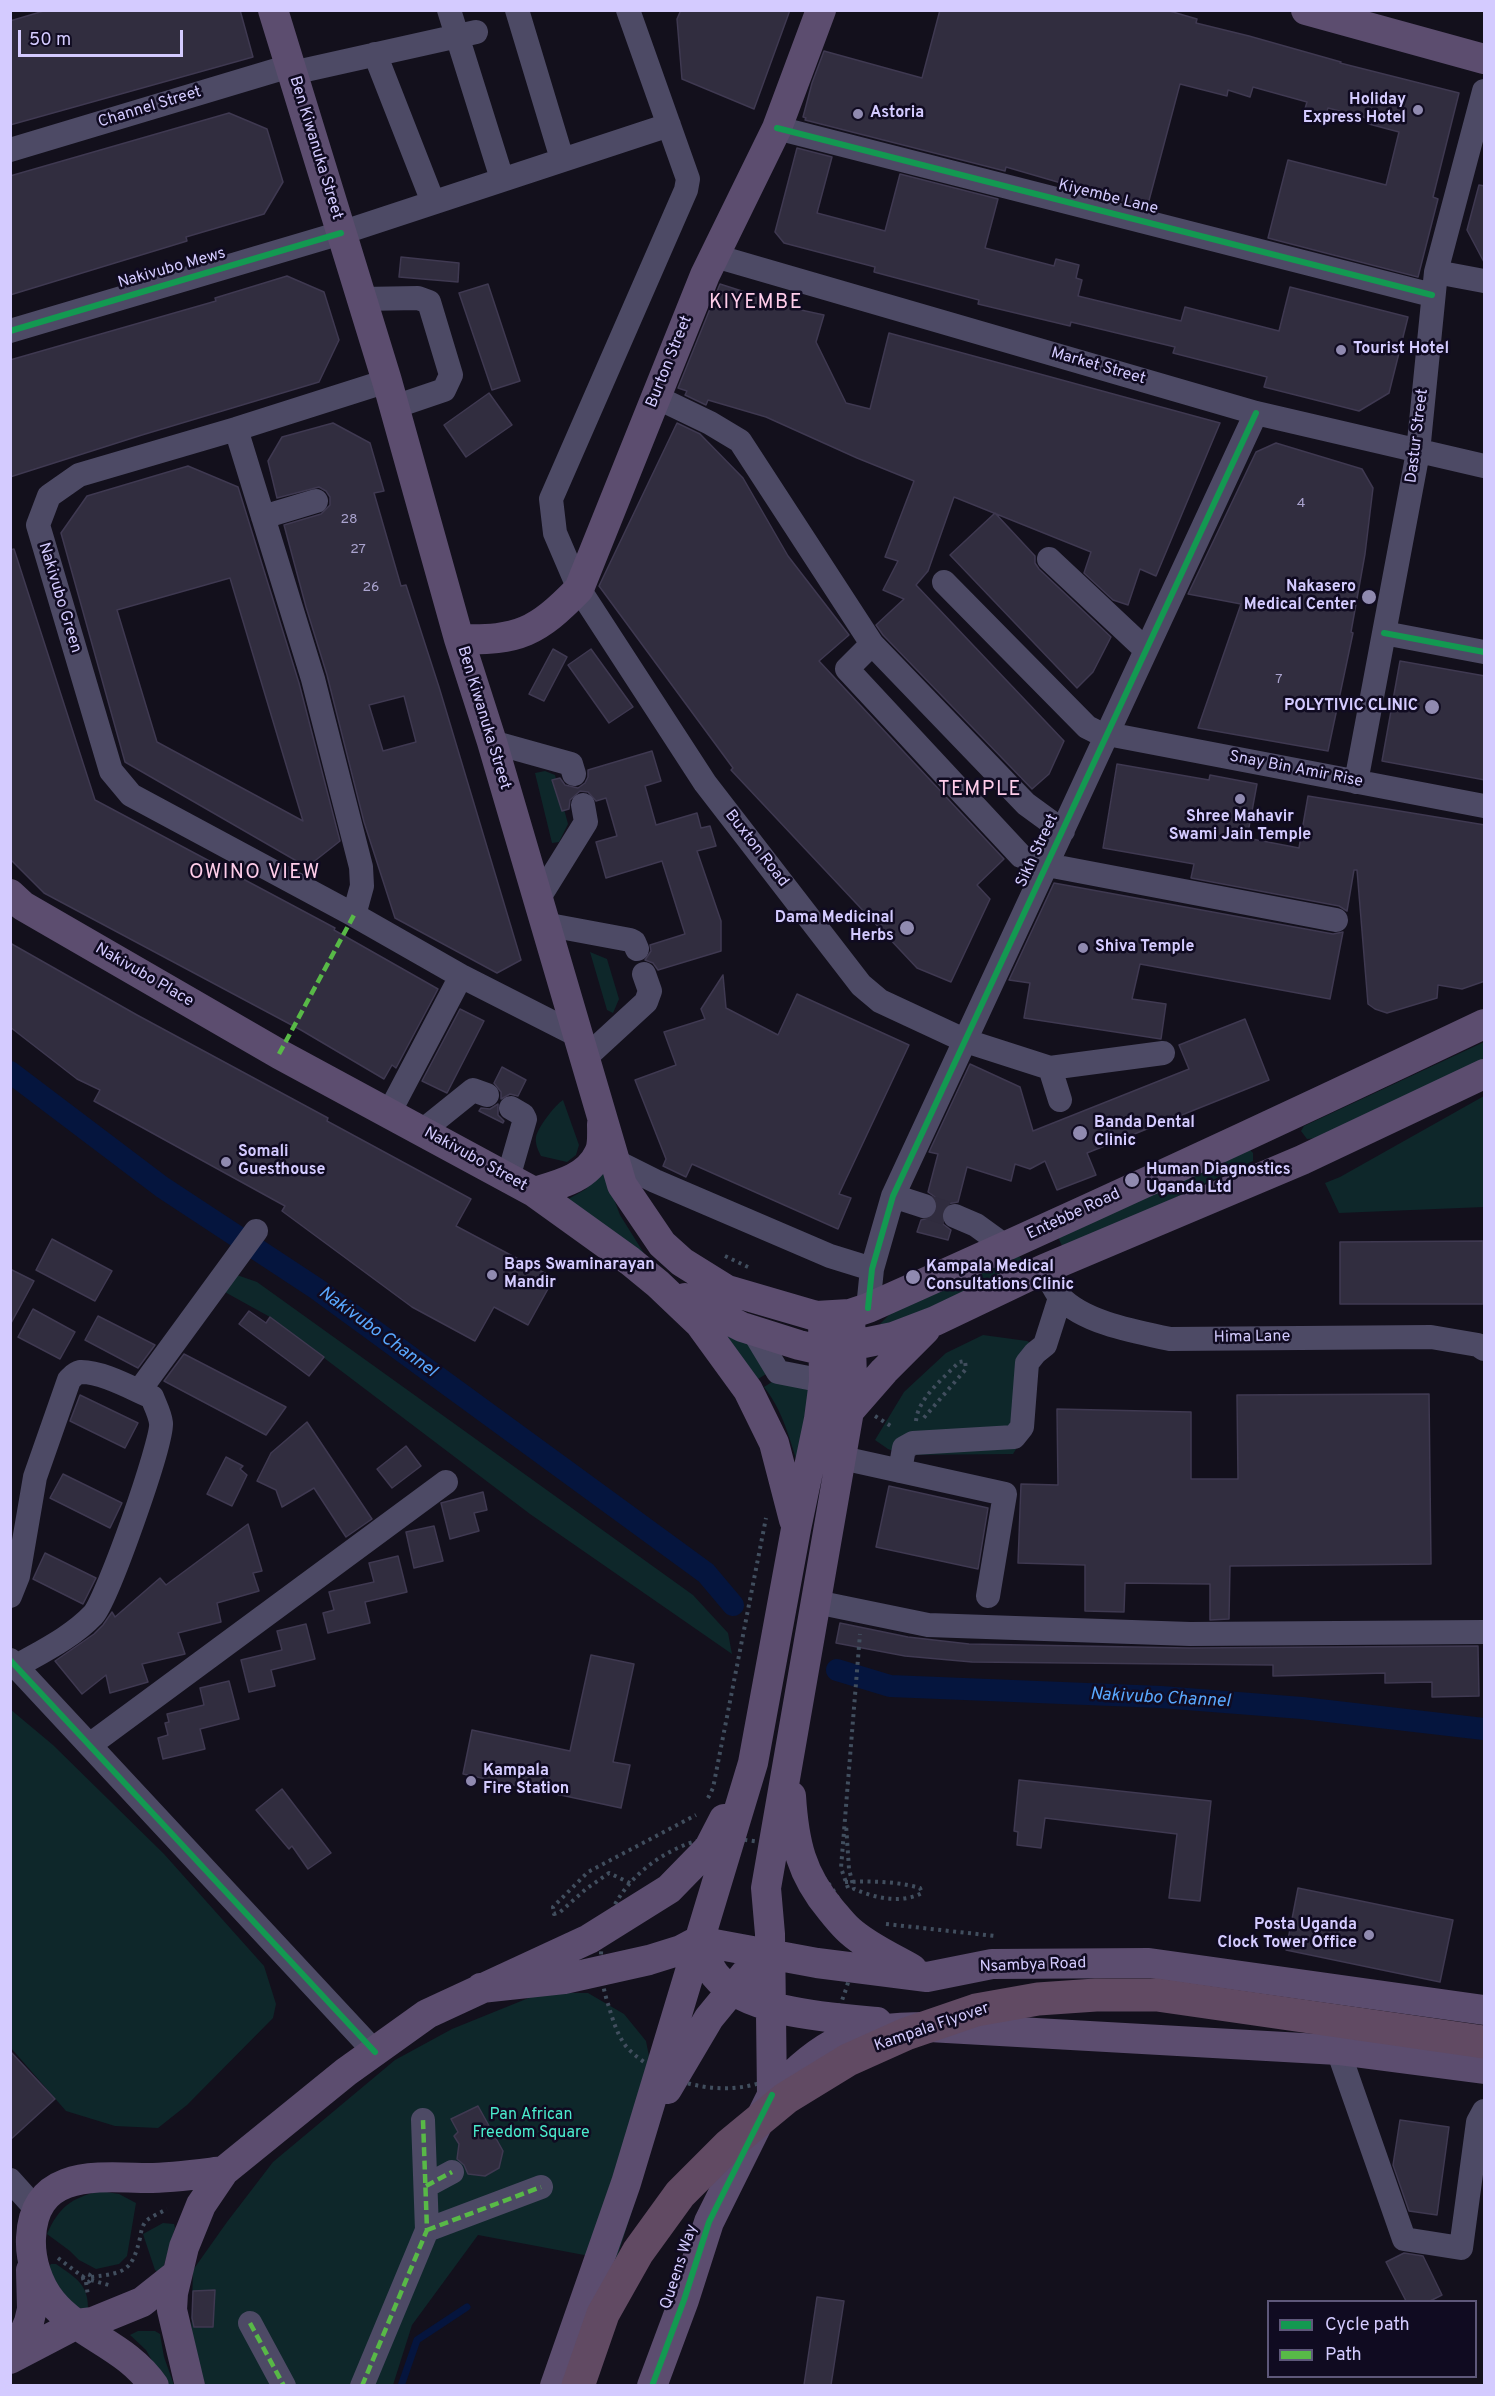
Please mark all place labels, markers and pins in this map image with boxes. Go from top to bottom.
place label: Holiday Express Hotel [1303,91,1406,129]
marker: Holiday Express Hotel [1411,103,1425,117]
place label: Astoria [870,104,924,124]
marker: Astoria [851,107,865,121]
place label: Tourist Hotel [1353,340,1449,360]
marker: Tourist Hotel [1334,343,1348,357]
place label: Nakasero Medical Center [1244,578,1356,616]
marker: Nakasero Medical Center [1360,588,1378,606]
place label: POLYTIVIC CLINIC [1284,697,1418,717]
marker: POLYTIVIC CLINIC [1423,698,1441,716]
marker: Shree Mahavir Swami Jain Temple [1233,792,1247,806]
place label: Shree Mahavir Swami Jain Temple [1169,808,1311,846]
place label: Dama Medicinal Herbs [775,909,894,947]
marker: Dama Medicinal Herbs [898,919,916,937]
place label: Shiva Temple [1095,938,1194,958]
marker: Shiva Temple [1076,941,1090,955]
place label: Banda Dental Clinic [1094,1114,1195,1152]
marker: Banda Dental Clinic [1071,1124,1089,1142]
place label: Somali Guesthouse [238,1143,325,1181]
marker: Somali Guesthouse [219,1155,233,1169]
place label: Human Diagnostics Uganda Ltd [1146,1161,1291,1199]
marker: Human Diagnostics Uganda Ltd [1123,1171,1141,1189]
place label: Baps Swaminarayan Mandir [504,1256,655,1294]
place label: Kampala Medical Consultations Clinic [926,1258,1074,1296]
marker: Baps Swaminarayan Mandir [485,1268,499,1282]
marker: Kampala Medical Consultations Clinic [904,1268,922,1286]
place label: Kampala Fire Station [483,1762,569,1800]
marker: Kampala Fire Station [464,1774,478,1788]
place label: Posta Uganda Clock Tower Office [1217,1916,1357,1954]
marker: Posta Uganda Clock Tower Office [1362,1928,1376,1942]

